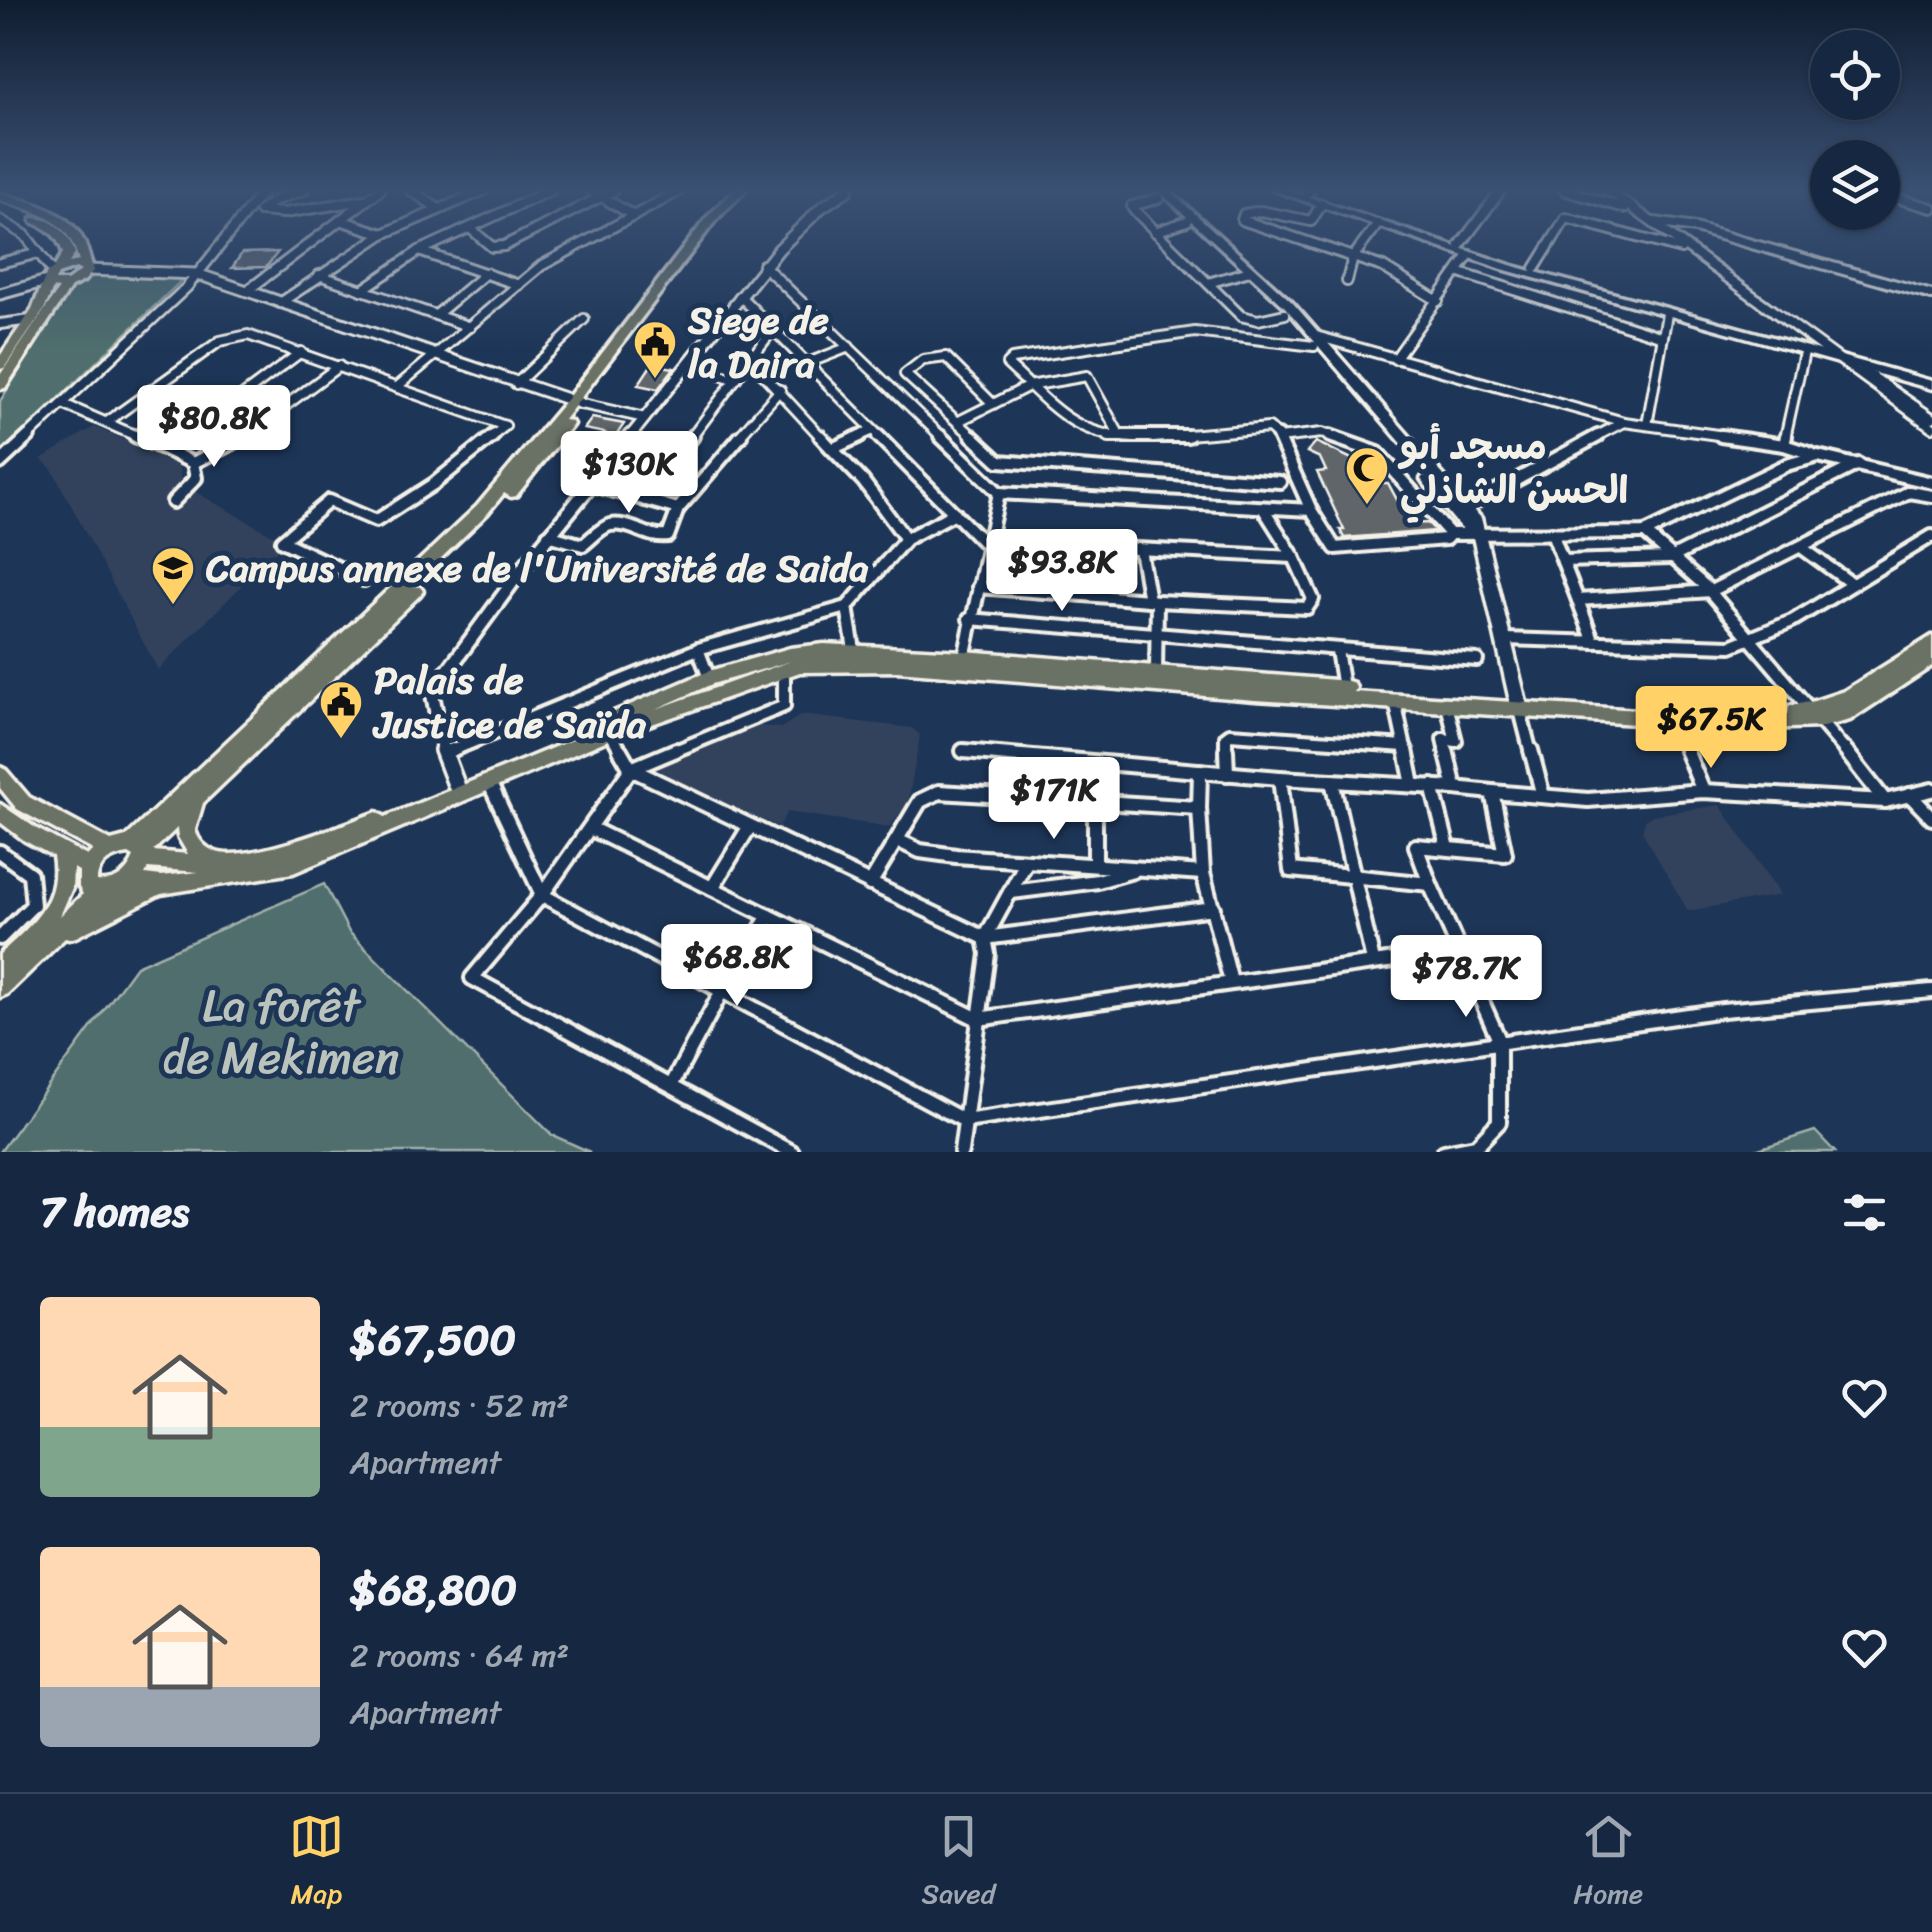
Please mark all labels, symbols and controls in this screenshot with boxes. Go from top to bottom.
map controls [1810,30,1900,230]
button: locate [1810,30,1900,120]
button: layers [1810,140,1900,230]
place label: Siege de la Daira [687,287,829,398]
public building icon: Siege de la Daira [632,319,678,380]
pin: $80.8K [133,385,295,470]
text: $80.8K [159,389,269,446]
place label: مسجد أبو الحسن الشاذلي [1397,413,1628,524]
pin: $130K [559,431,699,516]
text: $130K [583,435,675,492]
mosque icon: مسجد أبو الحسن الشاذلي [1344,445,1390,506]
pin: $93.8K [981,529,1143,614]
text: $93.8K [1008,533,1116,590]
place label: Campus annexe de l'Université de Saida [205,535,869,602]
school or university icon: Campus annexe de l'Université de Saida [150,545,196,606]
place label: Palais de Justice de Saïda [372,647,647,758]
public building icon: Palais de Justice de Saïda [318,679,364,740]
pin: $67.5K [1630,686,1792,771]
text: $67.5K [1658,690,1764,747]
pin: $171K [984,757,1124,842]
text: $171K [1011,761,1097,818]
pin: $68.8K [656,924,818,1009]
text: $68.8K [683,928,791,985]
pin: $78.7K [1385,935,1547,1020]
text: $78.7K [1413,939,1519,996]
park label: La forêt de Mekimen [163,966,399,1098]
text: 7 homes [40,1175,189,1249]
icon: filters [1837,1185,1892,1240]
text: $67,500 [350,1303,516,1377]
icon: home [120,1337,240,1457]
icon: heart [1837,1370,1892,1425]
text: 2 rooms · 52 m² [350,1377,569,1434]
text: Apartment [350,1434,501,1491]
text: $68,800 [350,1553,517,1627]
icon: home [120,1587,240,1707]
icon: heart [1837,1620,1892,1675]
text: 2 rooms · 64 m² [350,1627,569,1684]
text: Apartment [350,1684,501,1741]
tab: Map [289,1809,344,1918]
tab: Saved [922,1809,995,1918]
tab: Home [1573,1809,1643,1918]

